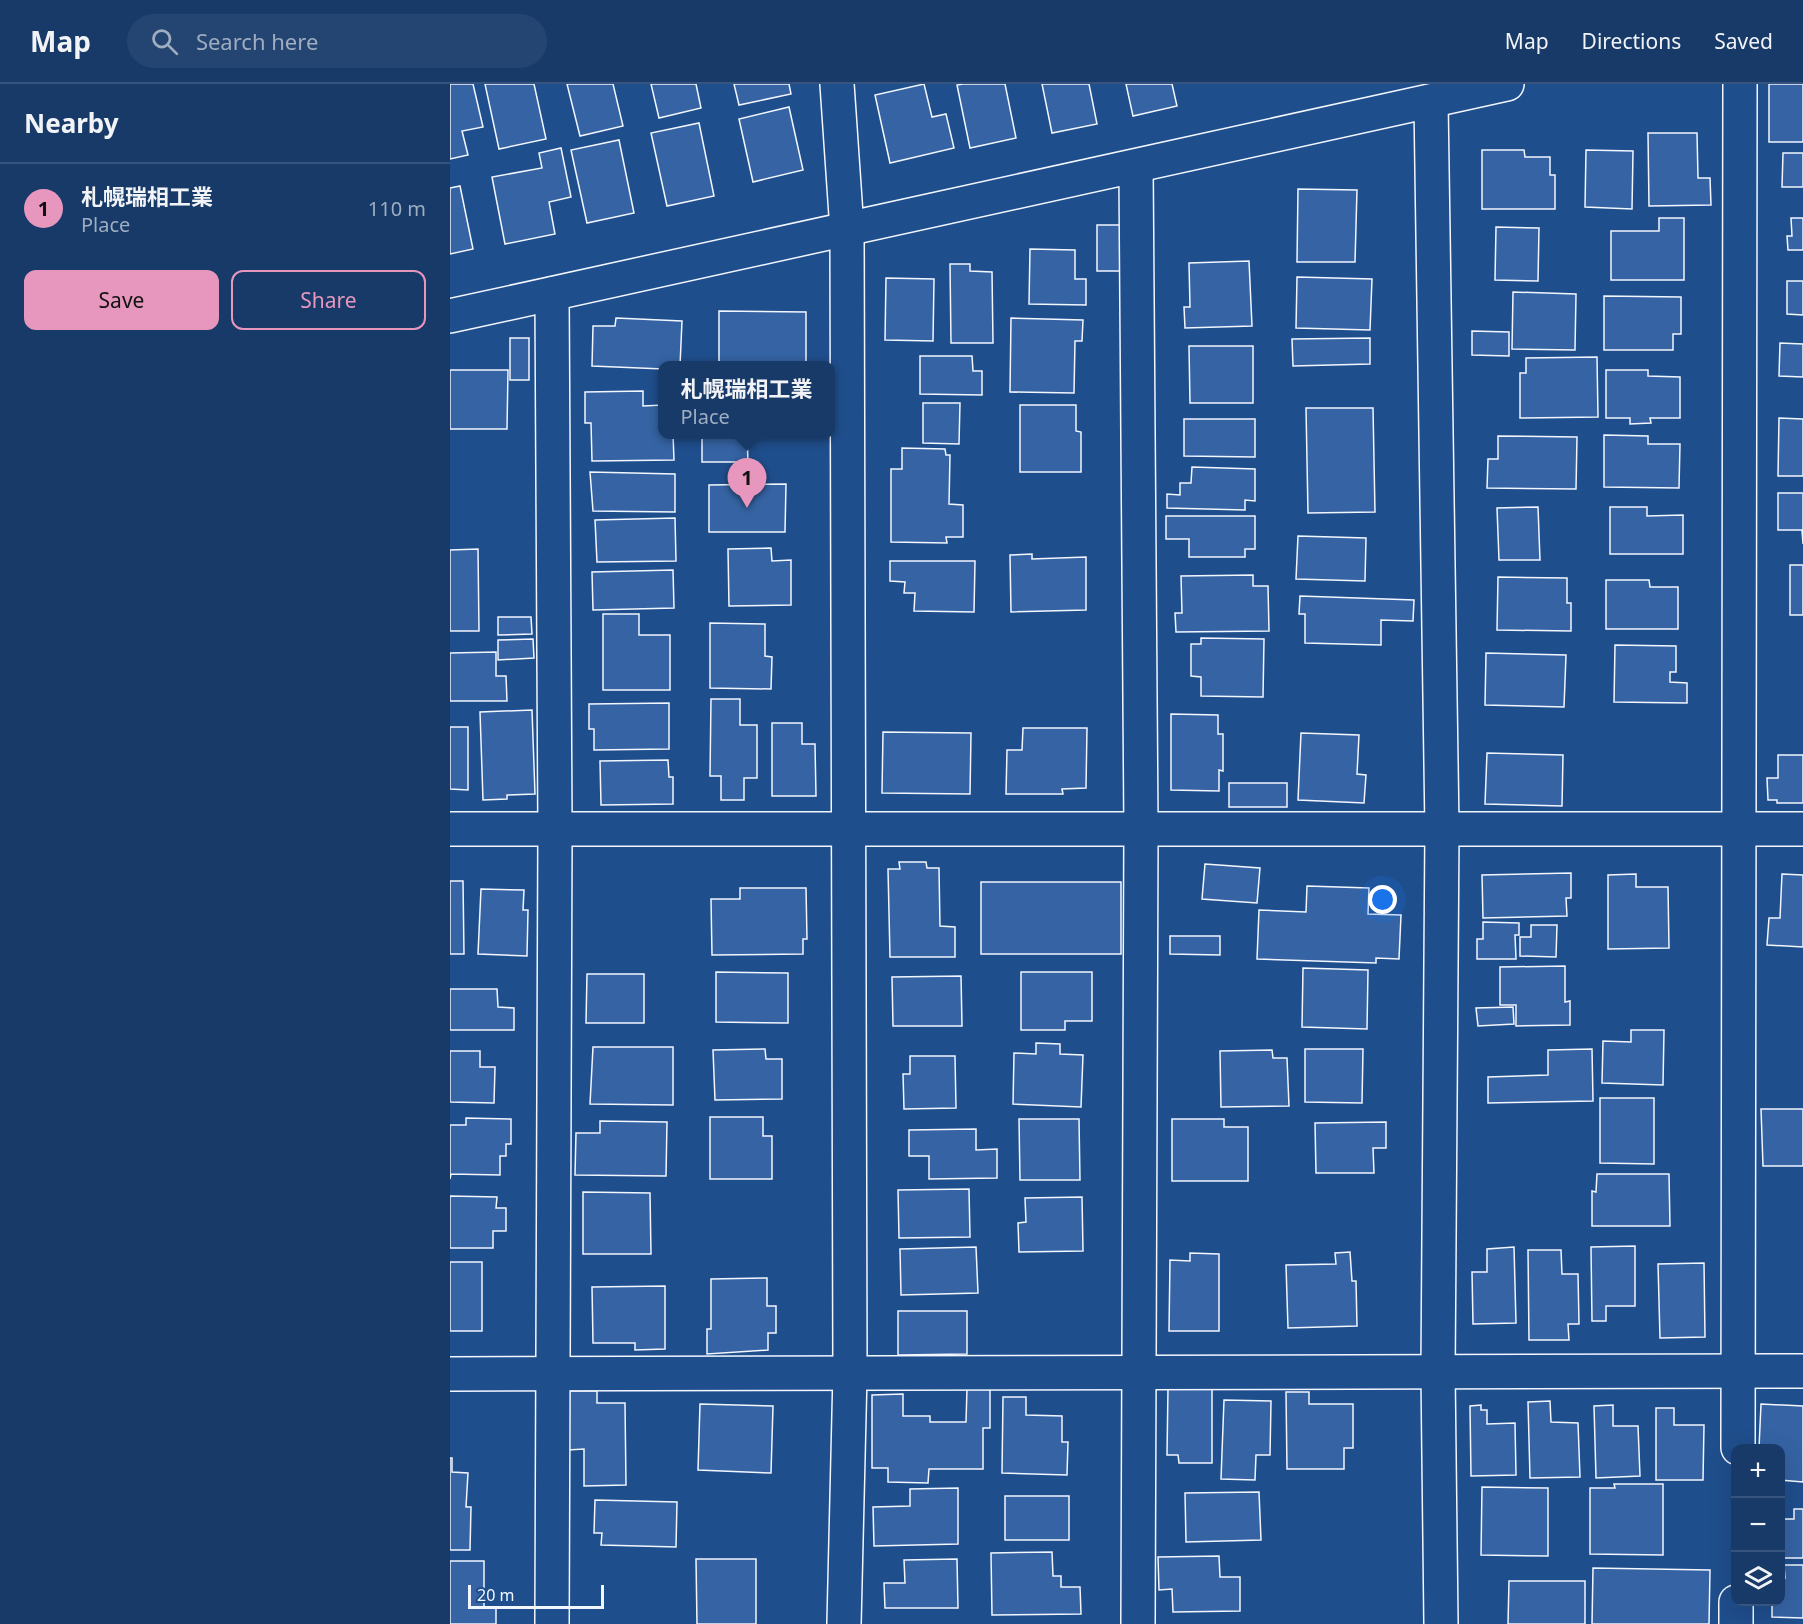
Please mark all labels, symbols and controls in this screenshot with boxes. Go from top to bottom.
search box [127,14,547,68]
text: Map [30,22,91,60]
icon: search [148,25,181,58]
text: Search here [196,26,318,56]
text: Map [1505,27,1549,55]
text: Directions [1582,27,1681,55]
text: Saved [1714,27,1773,55]
text: Nearby [24,105,119,141]
text: 札幌瑞相工業 [81,181,213,211]
text: 1 [38,195,49,222]
text: 110 m [368,195,426,222]
text: Place [81,211,130,238]
button: Save [24,270,219,330]
button: Share [231,270,426,330]
popup [658,361,835,439]
text: 札幌瑞相工業 [680,373,813,403]
text: Place [680,403,730,430]
pin: 1 [728,458,766,508]
your location [1368,885,1397,914]
map controls [1731,1444,1785,1606]
button: + [1731,1444,1785,1498]
button: − [1731,1498,1785,1552]
button: layers [1731,1552,1785,1606]
scale bar [468,1582,604,1610]
text: 20 m [477,1584,514,1606]

